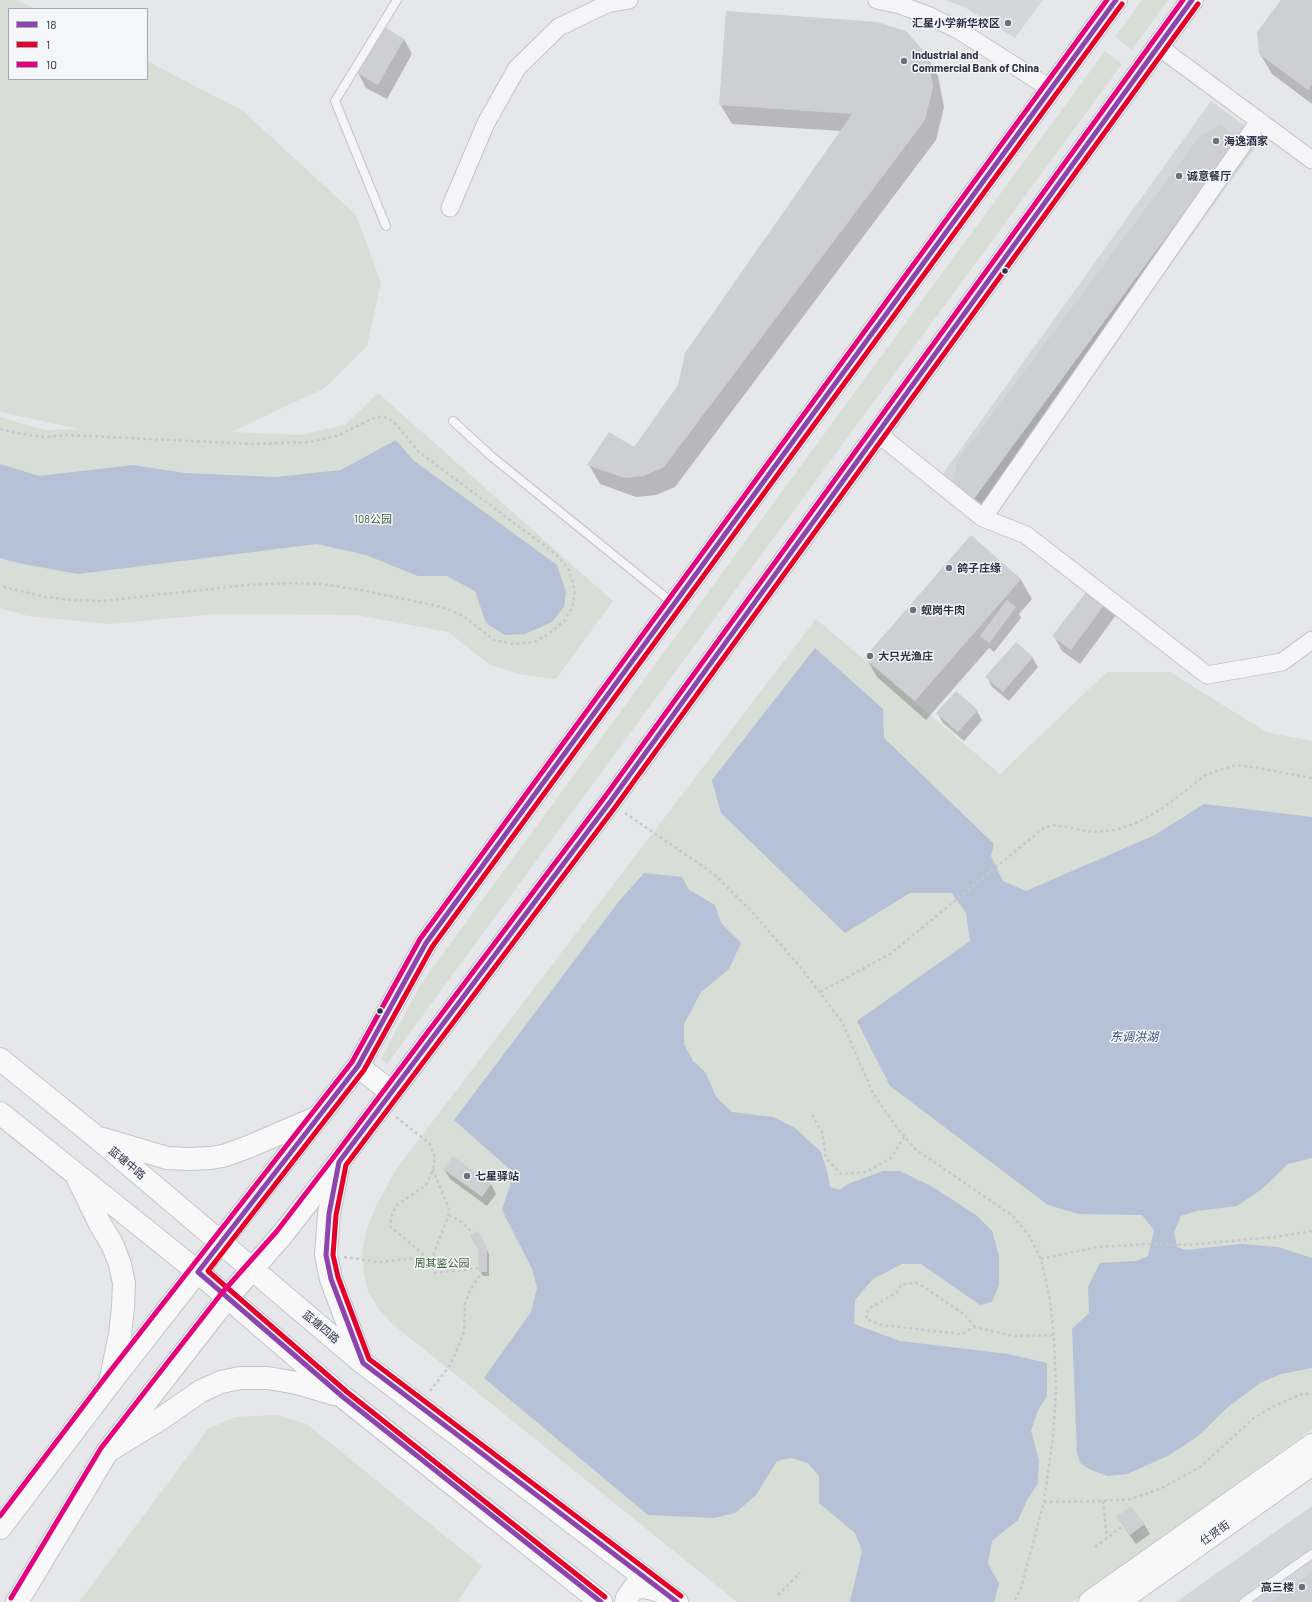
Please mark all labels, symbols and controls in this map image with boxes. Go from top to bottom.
legend [8,8,148,80]
place label: 汇星小学新华校区 [912,16,1000,30]
text: 18 [46,17,56,31]
marker: 汇星小学新华校区 [1003,18,1013,28]
text: 1 [46,37,50,51]
place label: Industrial and Commercial Bank of China [912,48,1039,74]
marker: Industrial and Commercial Bank of China [899,56,909,66]
text: 10 [46,57,57,71]
place label: 海逸酒家 [1224,134,1268,148]
marker: 海逸酒家 [1211,136,1221,146]
place label: 诚意餐厅 [1187,169,1231,183]
marker: 诚意餐厅 [1174,171,1184,181]
unlabelled marker [1000,266,1010,276]
park label: 108公园 [354,512,392,526]
place label: 鸽子庄缘 [957,561,1001,575]
marker: 鸽子庄缘 [944,563,954,573]
place label: 蚬岗牛肉 [921,603,965,617]
marker: 蚬岗牛肉 [908,605,918,615]
place label: 大只光渔庄 [878,649,933,663]
marker: 大只光渔庄 [865,651,875,661]
unlabelled marker [375,1006,385,1016]
water label: 东调洪湖 [1110,1030,1158,1044]
street label: 蓝塘中路 [106,1144,148,1182]
place label: 七星驿站 [475,1169,519,1183]
marker: 七星驿站 [462,1171,472,1181]
park label: 周其鉴公园 [415,1256,469,1270]
street label: 蓝塘四路 [300,1308,342,1346]
street label: 仕贤街 [1198,1518,1232,1548]
place label: 高三楼 [1261,1580,1294,1594]
marker: 高三楼 [1297,1582,1307,1592]

